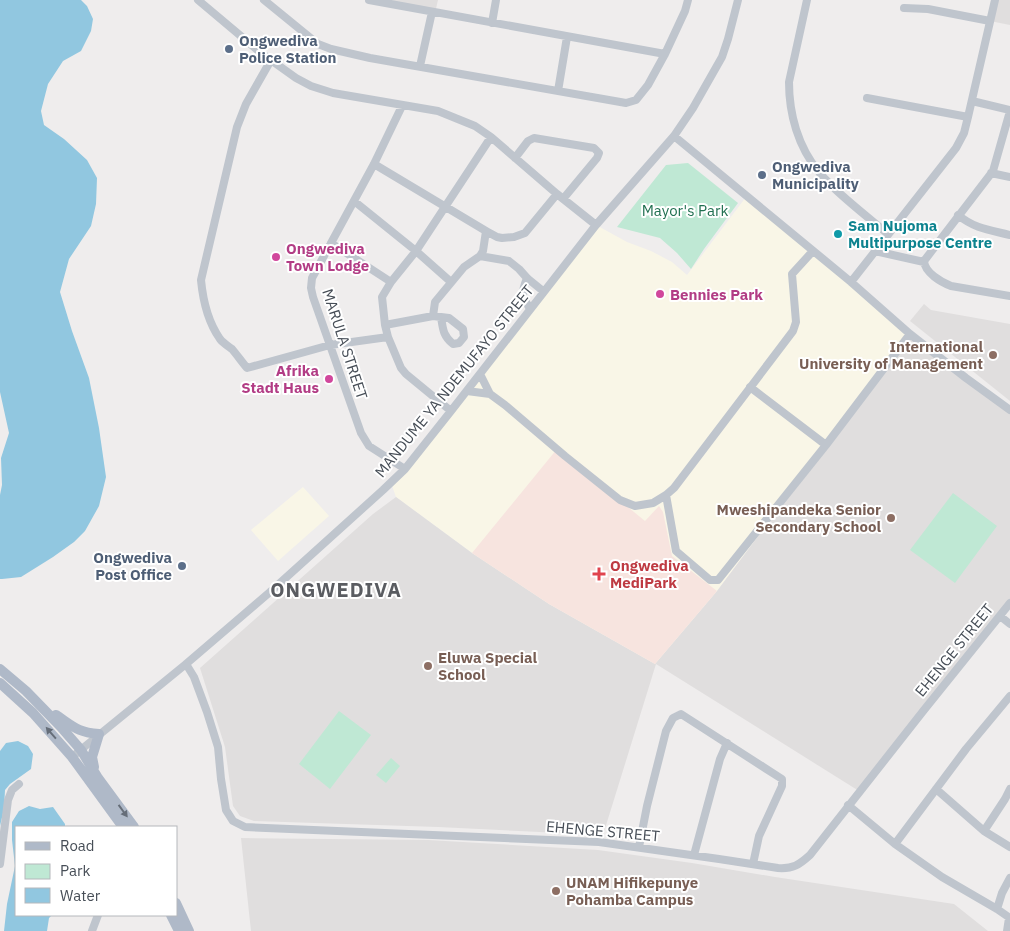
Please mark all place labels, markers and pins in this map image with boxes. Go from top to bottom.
place label: Ongwediva Police Station [239,31,336,67]
marker: Ongwediva Police Station [223,43,235,55]
place label: Ongwediva Municipality [772,157,859,193]
marker: Ongwediva Municipality [756,169,768,181]
place label: Sam Nujoma Multipurpose Centre [848,216,992,252]
marker: Sam Nujoma Multipurpose Centre [832,228,844,240]
place label: Ongwediva Town Lodge [286,239,369,275]
marker: Ongwediva Town Lodge [270,251,282,263]
place label: Bennies Park [670,285,763,304]
marker: Bennies Park [654,288,666,300]
place label: International University of Management [799,337,983,373]
marker: International University of Management [987,349,999,361]
place label: Afrika Stadt Haus [241,361,319,397]
marker: Afrika Stadt Haus [323,373,335,385]
place label: Mweshipandeka Senior Secondary School [717,500,881,536]
marker: Mweshipandeka Senior Secondary School [885,512,897,524]
place label: Ongwediva Post Office [93,548,172,584]
place label: Ongwediva MediPark [610,556,689,592]
marker: Ongwediva Post Office [176,560,188,572]
marker: Ongwediva MediPark [592,567,606,581]
place label: Eluwa Special School [438,648,538,684]
marker: Eluwa Special School [422,660,434,672]
place label: UNAM Hifikepunye Pohamba Campus [566,873,698,909]
marker: UNAM Hifikepunye Pohamba Campus [550,885,562,897]

